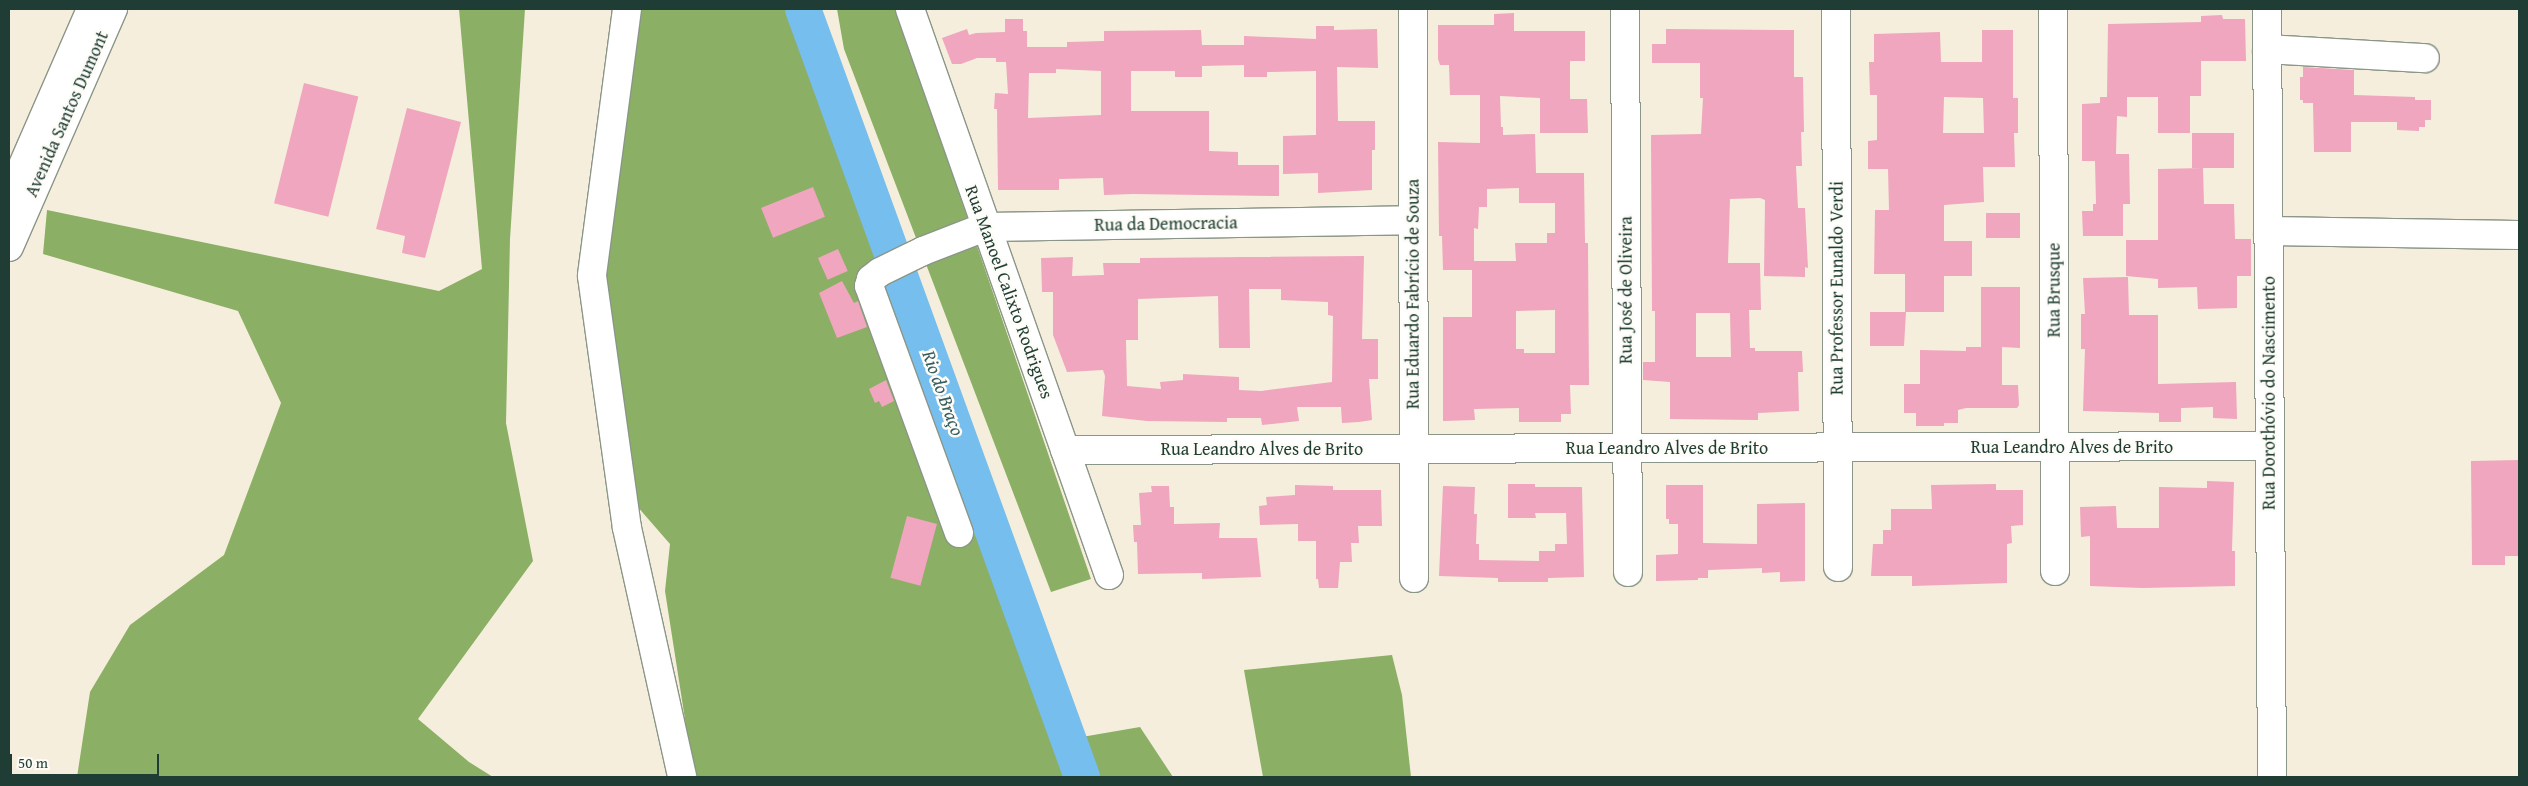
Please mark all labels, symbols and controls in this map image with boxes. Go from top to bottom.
street label: Avenida Santos Dumont [21,28,113,200]
street label: Rua Eduardo Fabrício de Souza [1402,179,1424,409]
street label: Rua Professor Eunaldo Verdi [1826,181,1848,395]
street label: Rua Manoel Calixto Rodrigues [960,182,1058,402]
street label: Rua da Democracia [1094,212,1238,236]
street label: Rua José de Oliveira [1615,216,1637,364]
street label: Rua Brusque [2043,243,2065,337]
street label: Rua Dorothóvio do Nascimento [2258,276,2280,510]
water label: Rio do Braço [917,347,969,439]
street label: Rua Leandro Alves de Brito [1971,436,2173,458]
street label: Rua Leandro Alves de Brito [1566,437,1768,459]
street label: Rua Leandro Alves de Brito [1161,438,1363,460]
scale bar [12,744,161,776]
text: 50 m [18,752,48,773]

